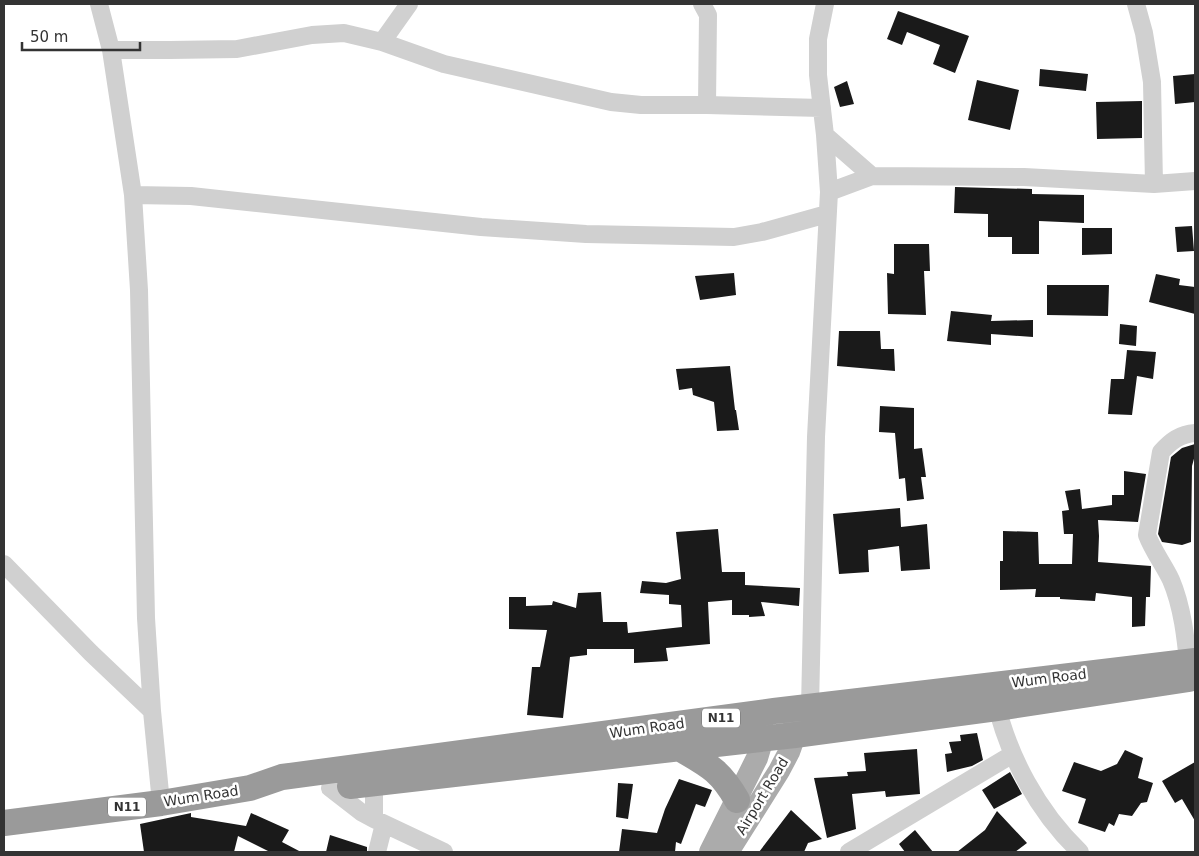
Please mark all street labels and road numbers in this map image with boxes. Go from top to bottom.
street label: Wum Road [1011,665,1087,691]
road number: N11 [702,708,740,728]
street label: Wum Road [609,715,685,741]
street label: Airport Road [733,754,791,838]
street label: Wum Road [162,782,240,810]
road number: N11 [108,798,146,816]

